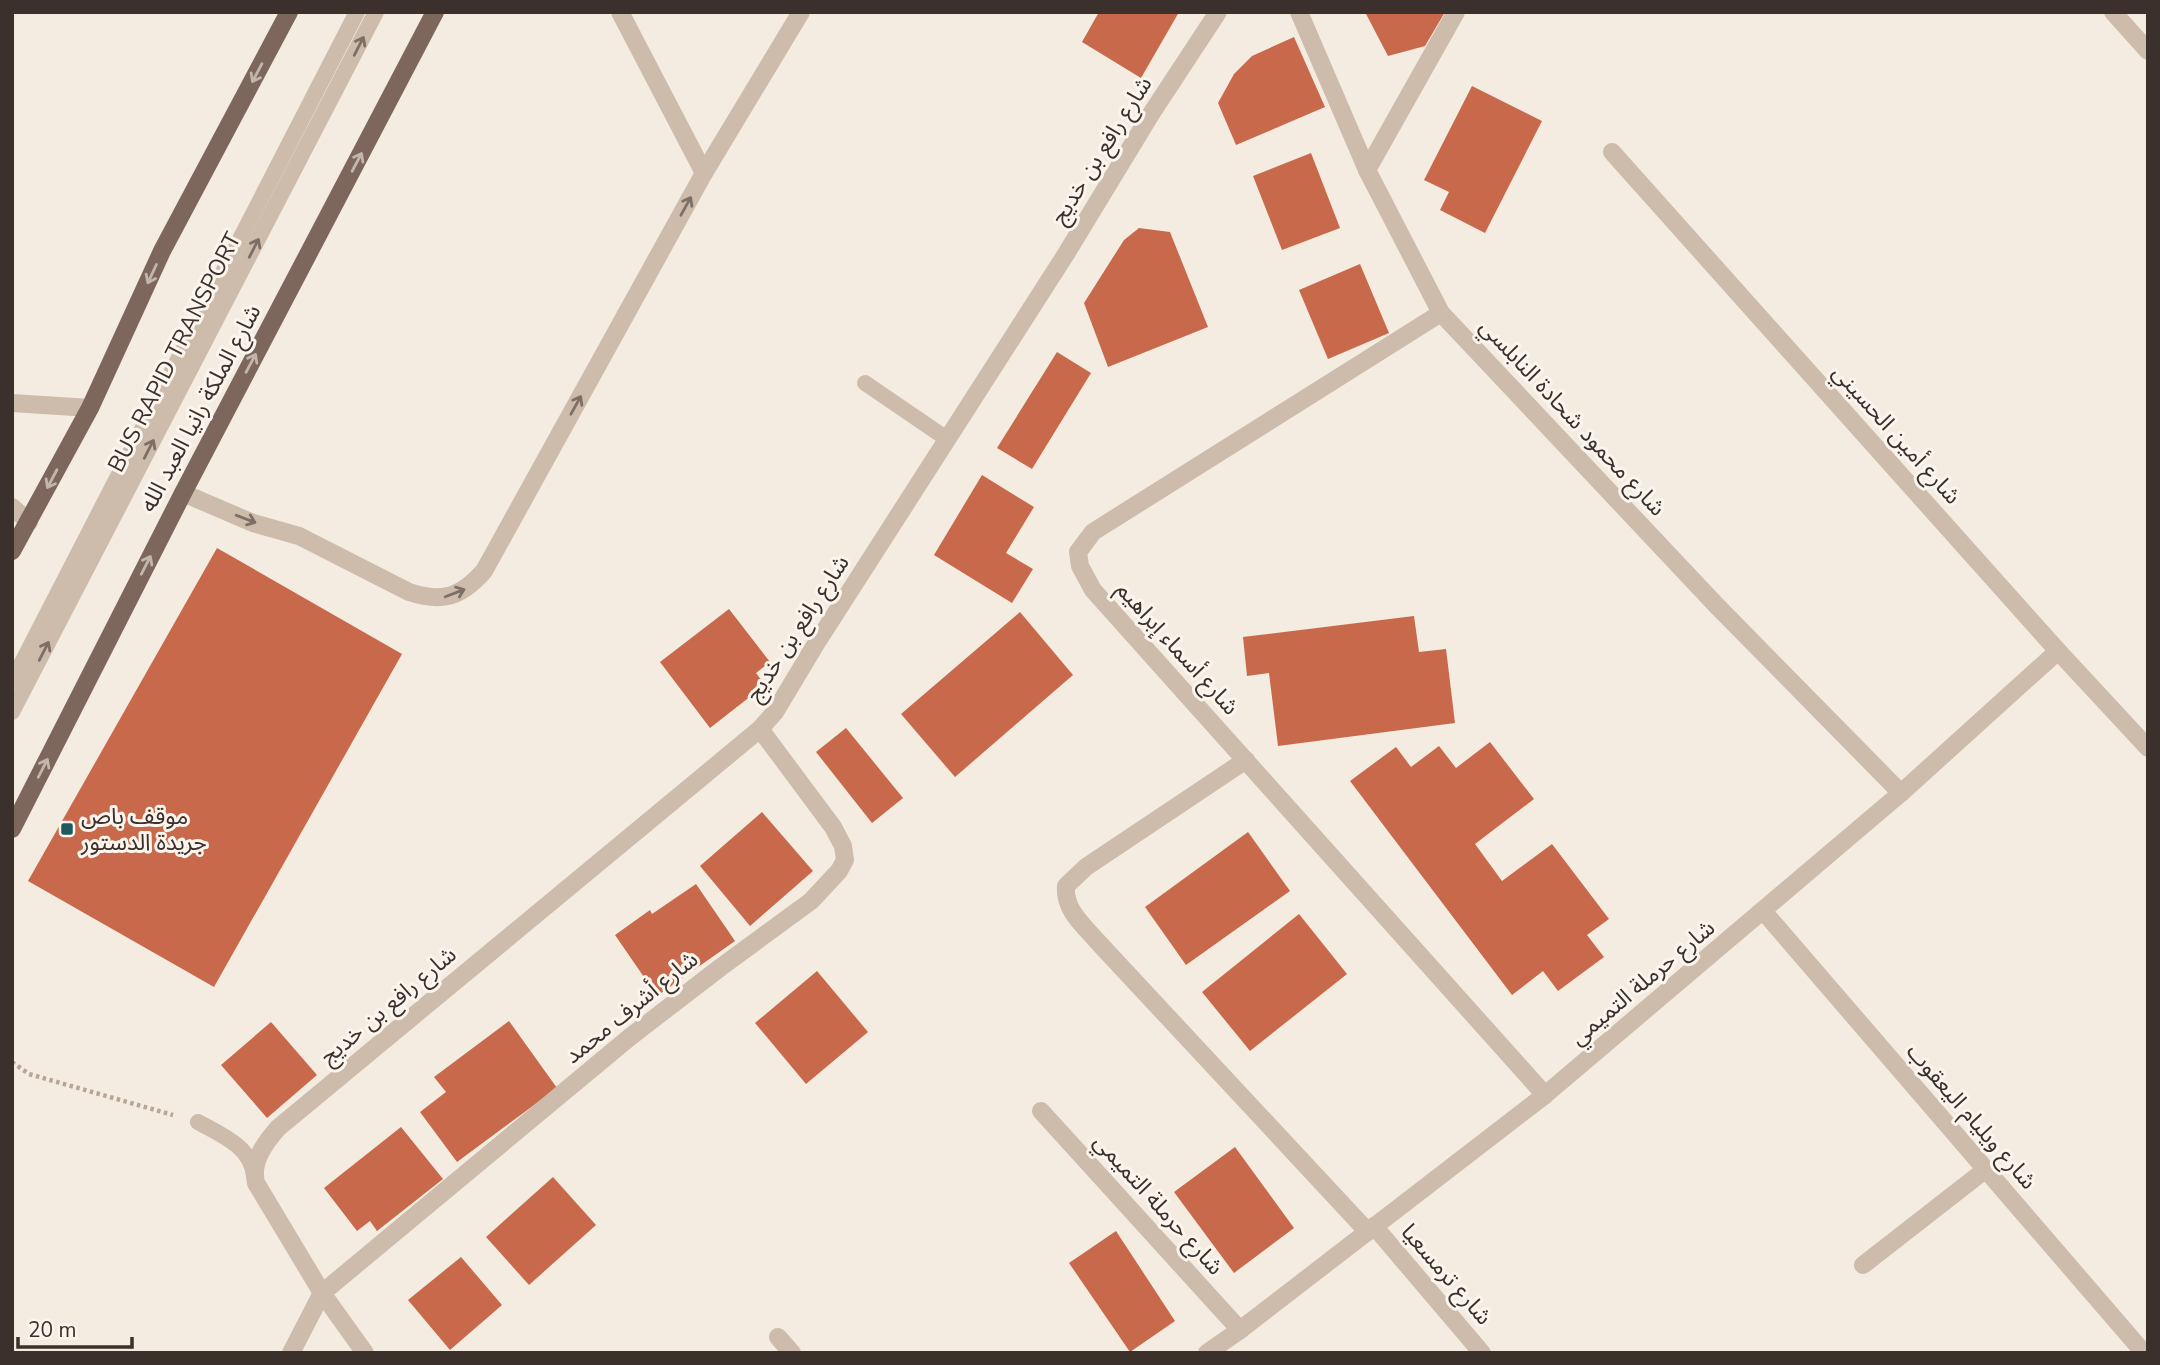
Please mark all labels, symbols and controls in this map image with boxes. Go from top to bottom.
one-way arrow [352,36,366,57]
one-way arrow [250,62,264,82]
street label: شارع رافع بن خديج [1044,70,1160,231]
one-way arrow [350,152,364,172]
one-way arrow [679,196,693,216]
street label: BUS RAPID TRANSPORT [100,227,249,477]
one-way arrow [247,238,261,258]
one-way arrow [145,263,158,284]
street label: شارع الملكة رانيا العبد الله [133,299,269,518]
street label: شارع محمود شحادة النابلسي [1472,312,1673,524]
one-way arrow [245,353,258,374]
street label: شارع أمين الحسيني [1824,358,1968,512]
one-way arrow [570,395,583,416]
one-way arrow [142,439,156,460]
one-way arrow [45,468,59,488]
one-way arrow [234,514,256,527]
street label: شارع رافع بن خديج [738,549,857,708]
one-way arrow [140,555,154,576]
street label: شارع أسماء إبراهيم [1109,575,1246,722]
one-way arrow [444,585,465,598]
one-way arrow [37,641,51,662]
one-way arrow [37,758,51,779]
place label: موقف باص جريدة الدستور [80,801,207,858]
marker: موقف باص جريدة الدستور [59,821,75,837]
street label: شارع حرملة التميمي [1563,912,1722,1053]
street label: شارع رافع بن خديج [314,939,464,1072]
street label: شارع أشرف محمد [558,944,705,1072]
street label: شارع ويليام اليعقوب [1898,1037,2044,1197]
street label: شارع حرملة التميمي [1086,1127,1231,1283]
street label: شارع ترمسعيا [1393,1217,1499,1332]
scale bar [18,1306,131,1350]
text: 20 m [28,1316,77,1344]

